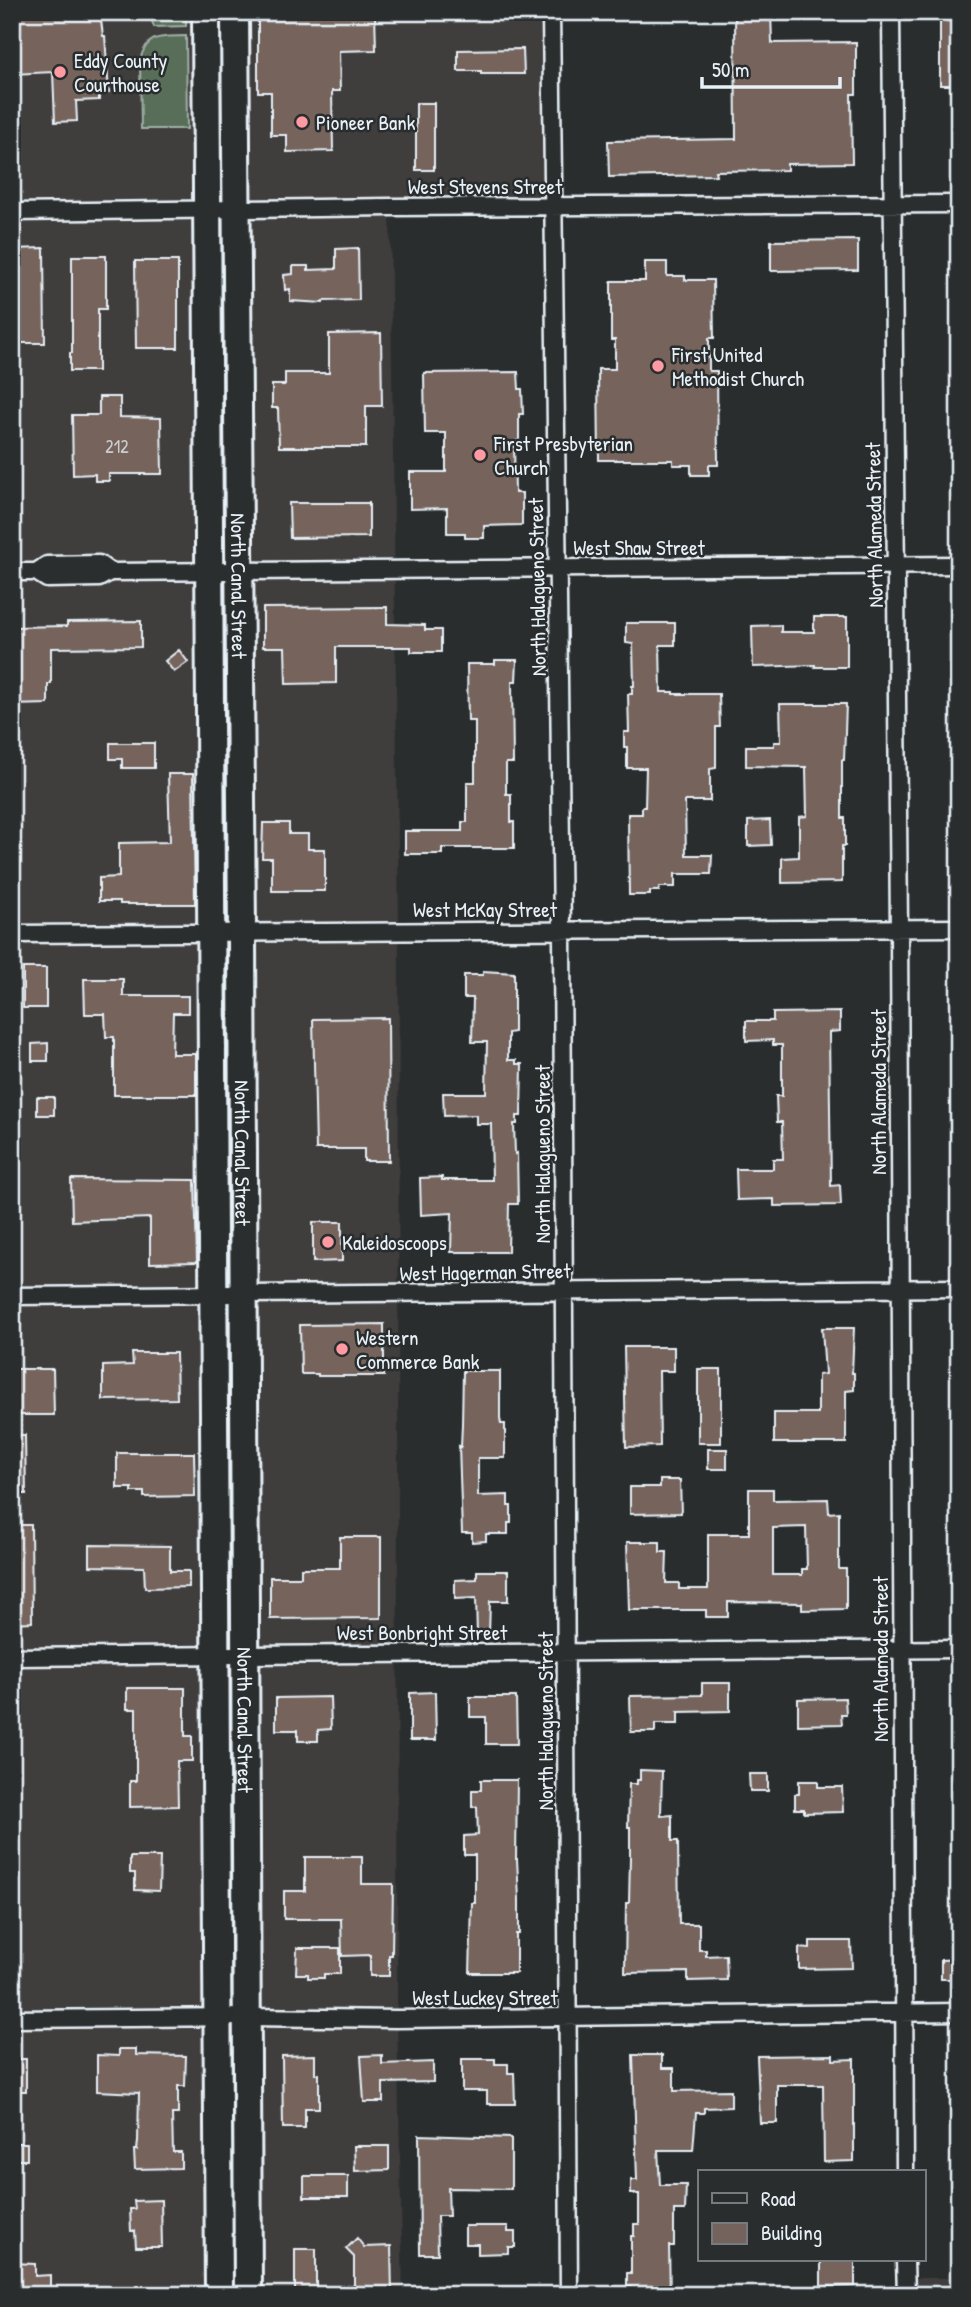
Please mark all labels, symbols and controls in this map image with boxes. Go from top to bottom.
place label: Eddy County Courthouse [74,46,167,99]
scale bar [702,46,840,90]
text: 50 m [712,55,749,84]
marker: Eddy County Courthouse [52,64,68,80]
place label: Pioneer Bank [316,108,416,137]
marker: Pioneer Bank [294,114,310,130]
street label: West Stevens Street [408,172,563,201]
place label: First United Methodist Church [671,340,804,393]
marker: First United Methodist Church [650,358,666,374]
place label: First Presbyterian Church [493,429,633,482]
house number: 212 [105,434,129,459]
street label: North Alameda Street [858,441,890,608]
marker: First Presbyterian Church [472,447,488,463]
street label: North Halagueno Street [521,497,553,676]
street label: North Canal Street [224,513,254,660]
street label: West Shaw Street [573,533,706,562]
street label: West McKay Street [413,895,558,924]
street label: North Alameda Street [864,1009,893,1175]
street label: North Halagueno Street [528,1064,557,1243]
street label: North Canal Street [228,1080,258,1227]
place label: Kaleidoscoops [342,1228,447,1257]
marker: Kaleidoscoops [320,1234,336,1250]
street label: West Hagerman Street [399,1256,572,1288]
place label: Western Commerce Bank [356,1323,480,1376]
marker: Western Commerce Bank [334,1341,350,1357]
street label: North Alameda Street [866,1576,895,1742]
street label: West Bonbright Street [337,1618,508,1647]
street label: North Halagueno Street [531,1631,560,1810]
street label: North Canal Street [231,1647,260,1794]
street label: West Luckey Street [412,1983,559,2012]
legend [698,2170,926,2262]
text: Road [761,2184,795,2213]
text: Building [761,2218,822,2247]

